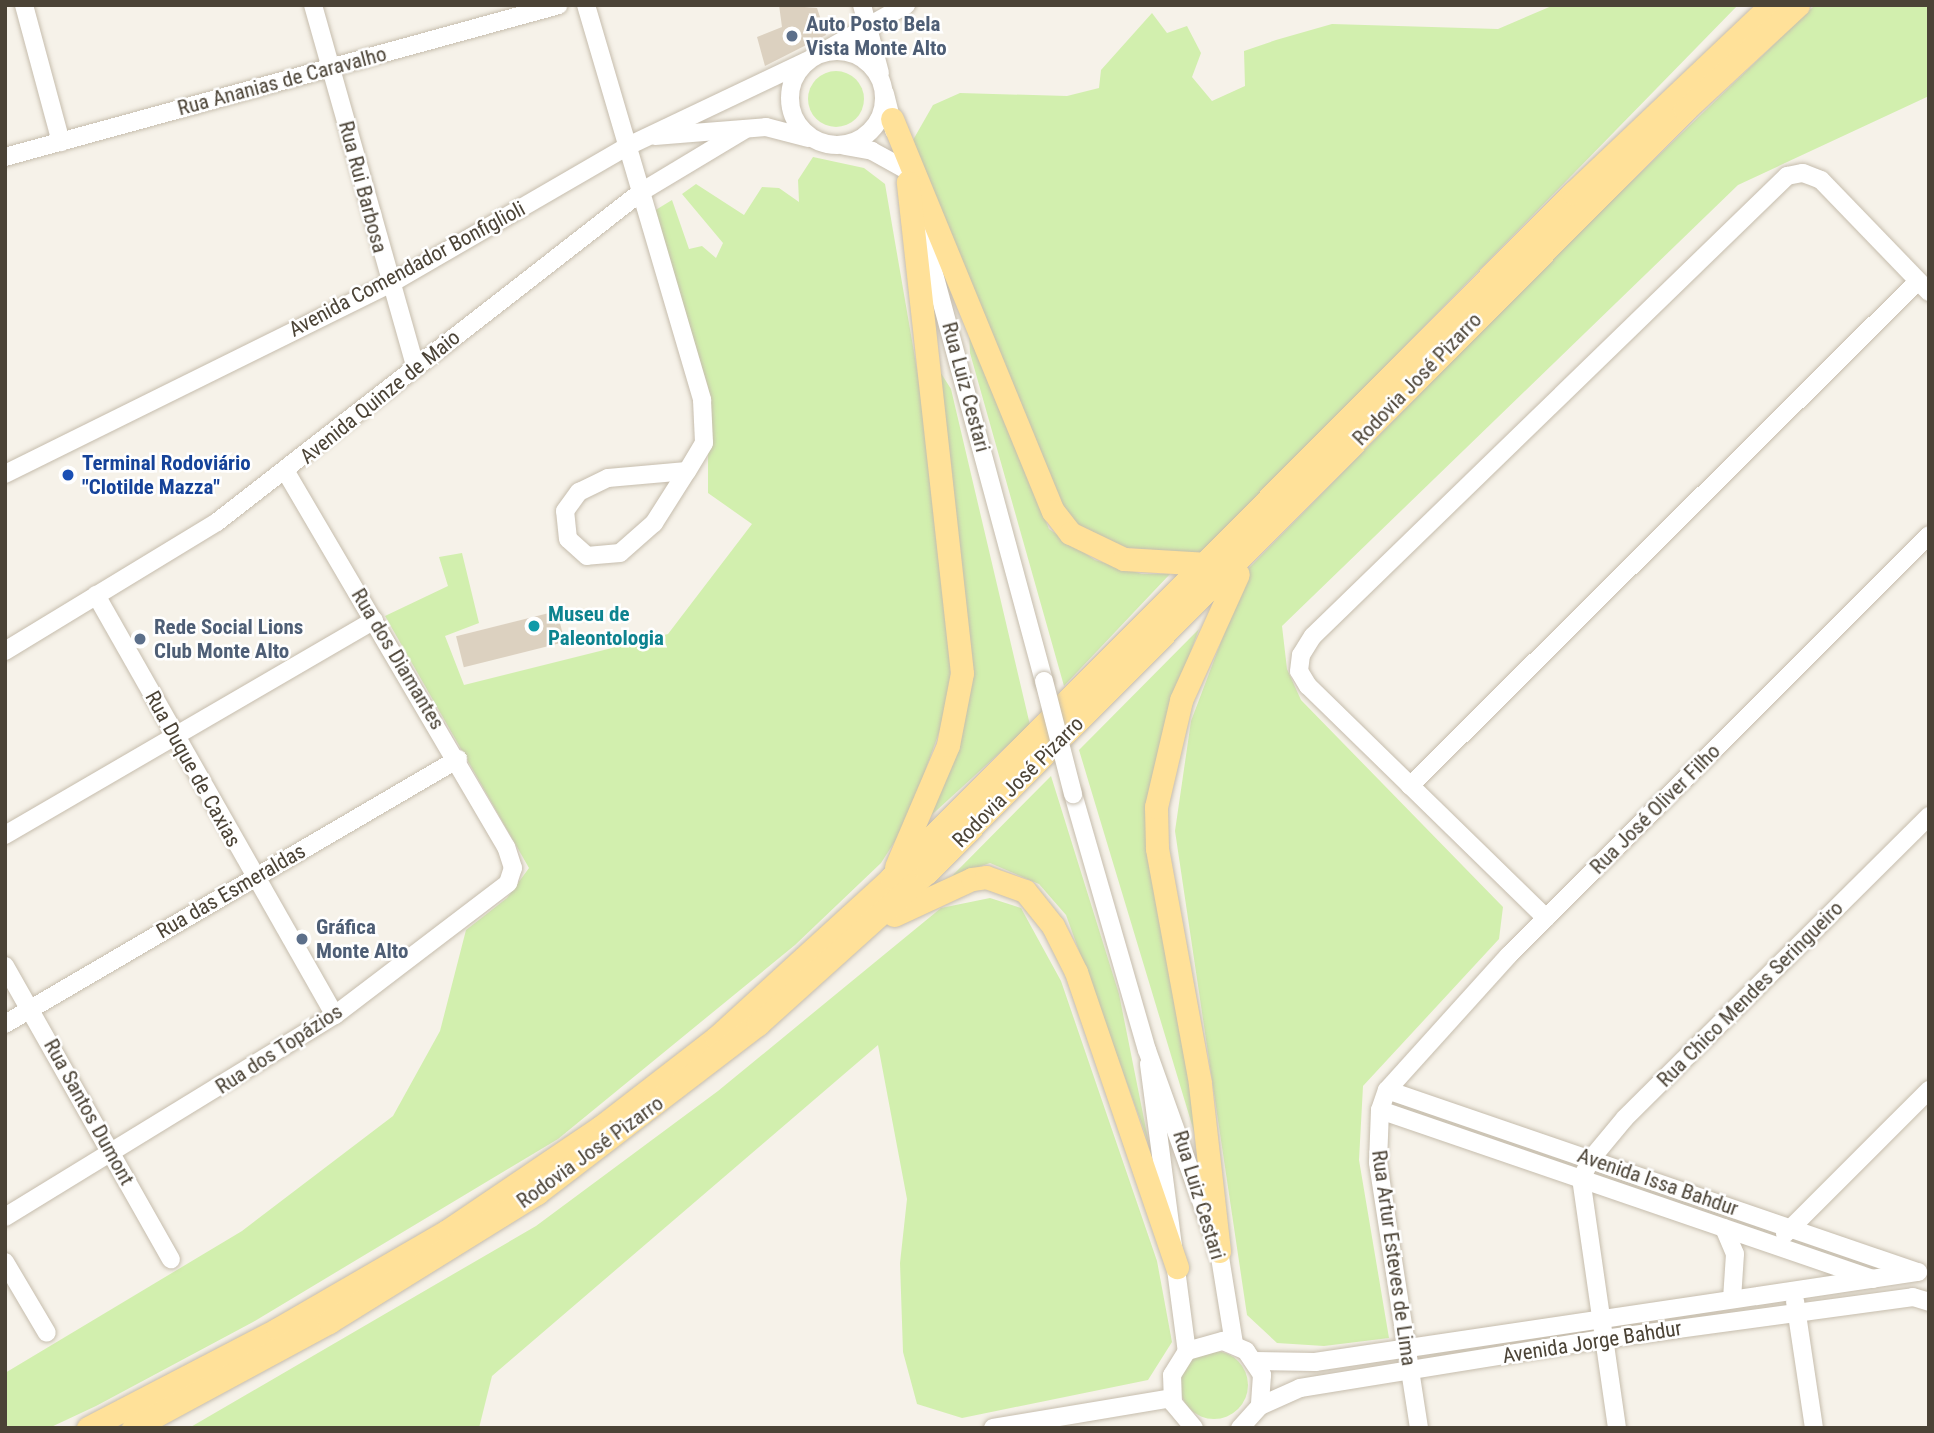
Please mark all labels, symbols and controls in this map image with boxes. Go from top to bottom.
place label: Auto Posto Bela Vista Monte Alto [806,11,947,61]
marker: Auto Posto Bela Vista Monte Alto [784,28,800,44]
street label: Rua Ananias de Caravalho [175,41,389,121]
street label: Rua Rui Barbosa [333,118,393,256]
street label: Avenida Comendador Bonfiglioli [284,196,530,342]
street label: Rodovia José Pizarro [1347,307,1487,451]
street label: Rua Luiz Cestari [937,319,995,455]
street label: Avenida Quinze de Maio [295,325,465,469]
place label: Terminal Rodoviário "Clotilde Mazza" [82,450,251,500]
marker: Terminal Rodoviário "Clotilde Mazza" [60,467,76,483]
street label: Rua dos Diamantes [346,584,450,734]
place label: Museu de Paleontologia [548,601,664,651]
place label: Rede Social Lions Club Monte Alto [154,614,303,664]
marker: Museu de Paleontologia [526,618,542,634]
marker: Rede Social Lions Club Monte Alto [132,631,148,647]
street label: Rua Duque de Caxias [140,687,246,851]
street label: Rodovia José Pizarro [947,711,1089,853]
street label: Rua José Oliver Filho [1585,739,1725,879]
street label: Rua das Esmeraldas [152,838,310,944]
street label: Rua Chico Mendes Seringueiro [1652,896,1848,1092]
place label: Gráfica Monte Alto [316,914,408,964]
marker: Gráfica Monte Alto [294,931,310,947]
street label: Rua dos Topázios [211,999,347,1099]
street label: Rua Santos Dumont [38,1035,140,1189]
street label: Rodovia José Pizarro [512,1090,668,1214]
street label: Rua Luiz Cestari [1167,1127,1231,1263]
street label: Avenida Issa Bahdur [1574,1143,1742,1221]
street label: Rua Artur Esteves de Lima [1366,1149,1422,1367]
street label: Avenida Jorge Bahdur [1501,1315,1683,1369]

